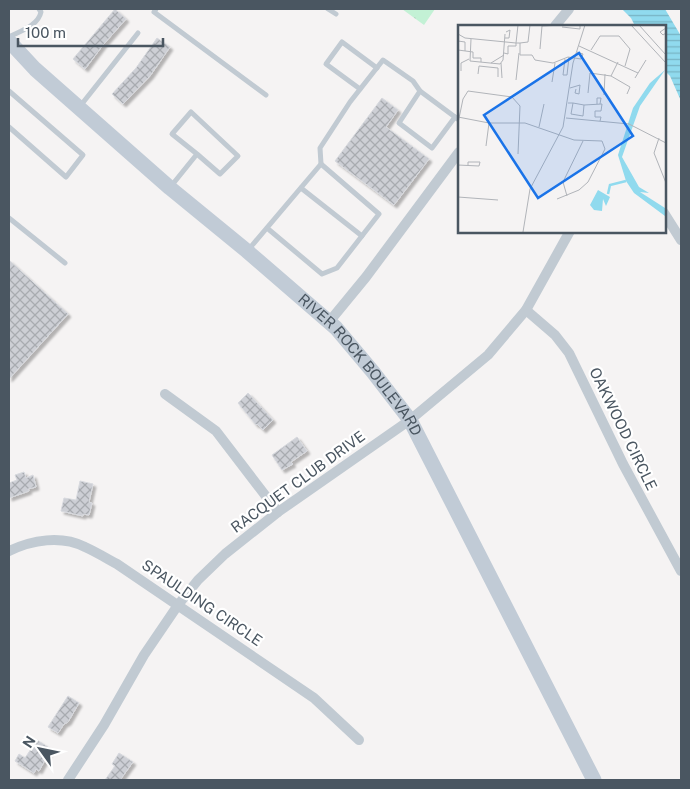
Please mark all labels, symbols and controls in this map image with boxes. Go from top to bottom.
scale bar [18,15,162,47]
text: 100 m [25,24,66,41]
inset map [458,25,665,232]
street label: RIVER ROCK BOULEVARD [295,290,426,438]
street label: OAKWOOD CIRCLE [586,365,661,493]
street label: RACQUET CLUB DRIVE [227,427,368,536]
street label: SPAULDING CIRCLE [139,556,266,649]
north arrow [15,724,65,774]
text: N [19,733,39,751]

